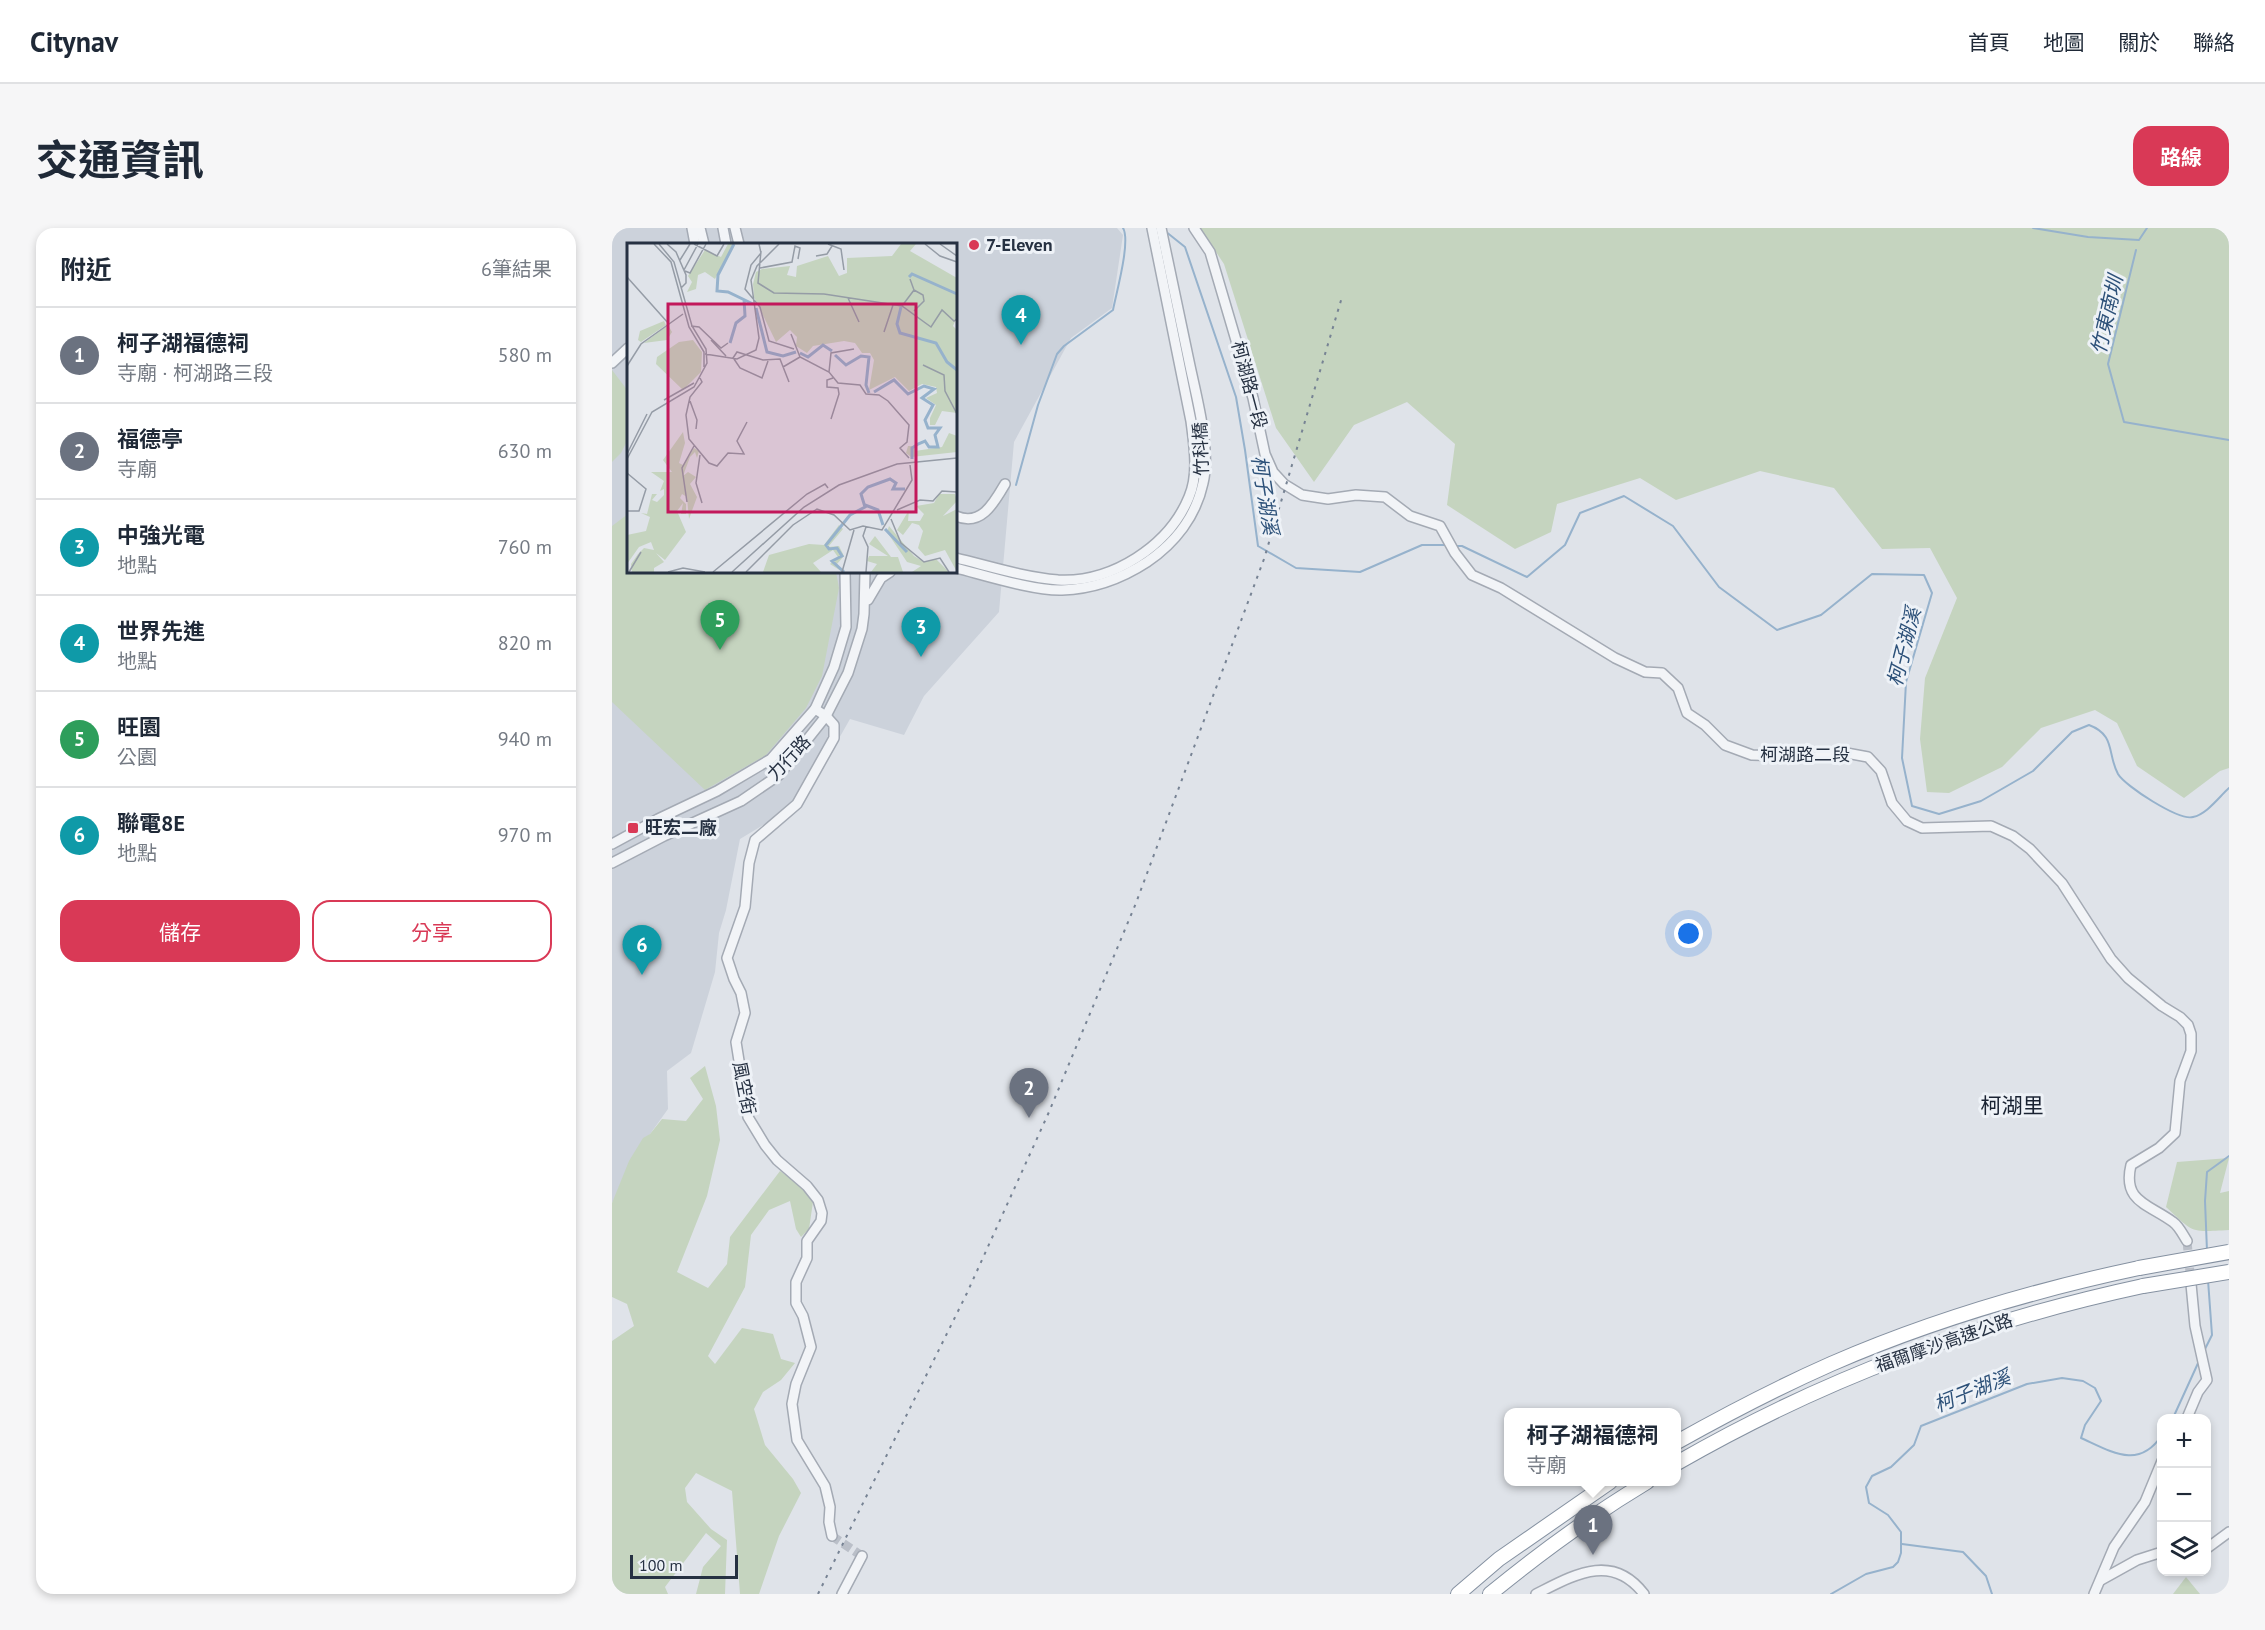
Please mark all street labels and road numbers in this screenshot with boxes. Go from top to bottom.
street label: 柯湖路一段 [1227,338,1272,431]
street label: 竹科橋 [1188,422,1213,476]
street label: 力行路 [762,730,815,785]
street label: 柯湖路二段 [1760,743,1850,766]
street label: 風空街 [728,1059,761,1117]
street label: 福爾摩沙高速公路 [1872,1308,2016,1377]

